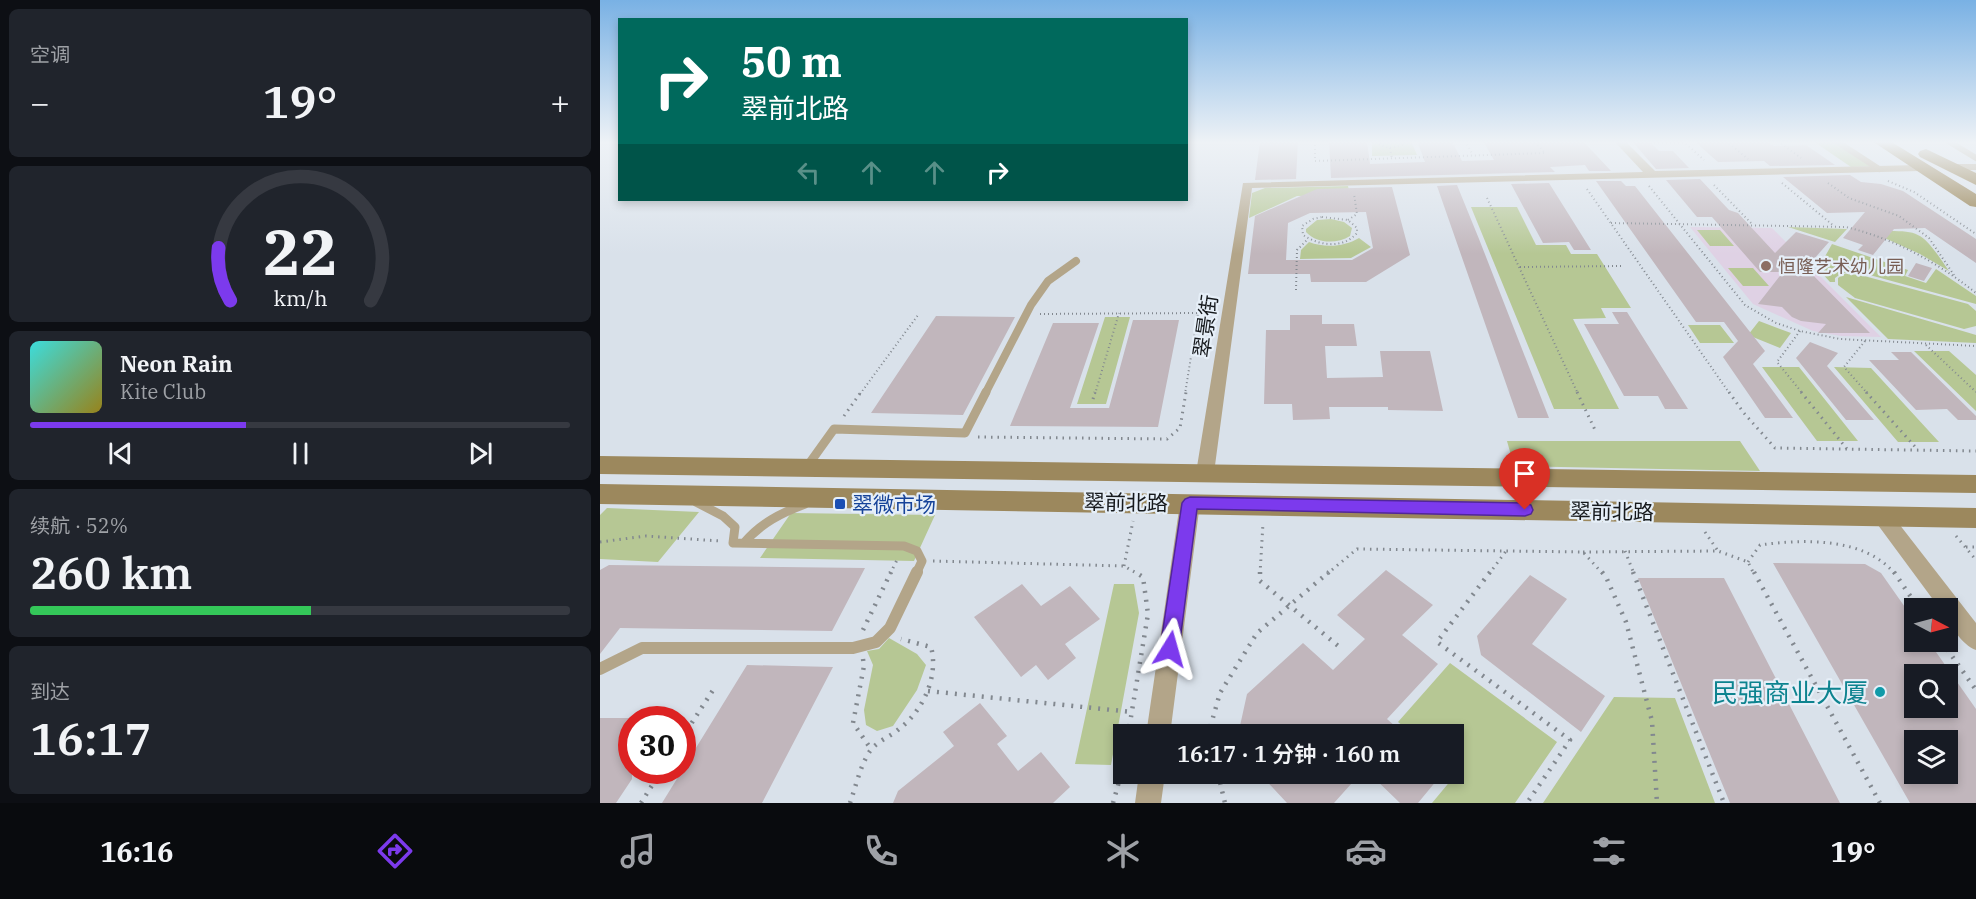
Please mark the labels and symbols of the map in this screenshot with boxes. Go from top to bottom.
place label: 恒隆艺术幼儿园 [1778,255,1904,278]
marker: 恒隆艺术幼儿园 [1759,259,1773,273]
street label: 翠景街 [1187,293,1223,359]
pin [1499,448,1550,510]
street label: 翠前北路 [1084,487,1168,517]
place label: 翠微市场 [852,490,936,518]
street label: 翠前北路 [1570,496,1654,526]
marker: 翠微市场 [833,497,847,511]
north arrow [1904,598,1958,652]
position arrow [1138,617,1202,681]
place label: 民强商业大厦 [1712,675,1868,709]
marker: 民强商业大厦 [1873,685,1887,699]
speed limit sign: 30 [618,706,696,784]

